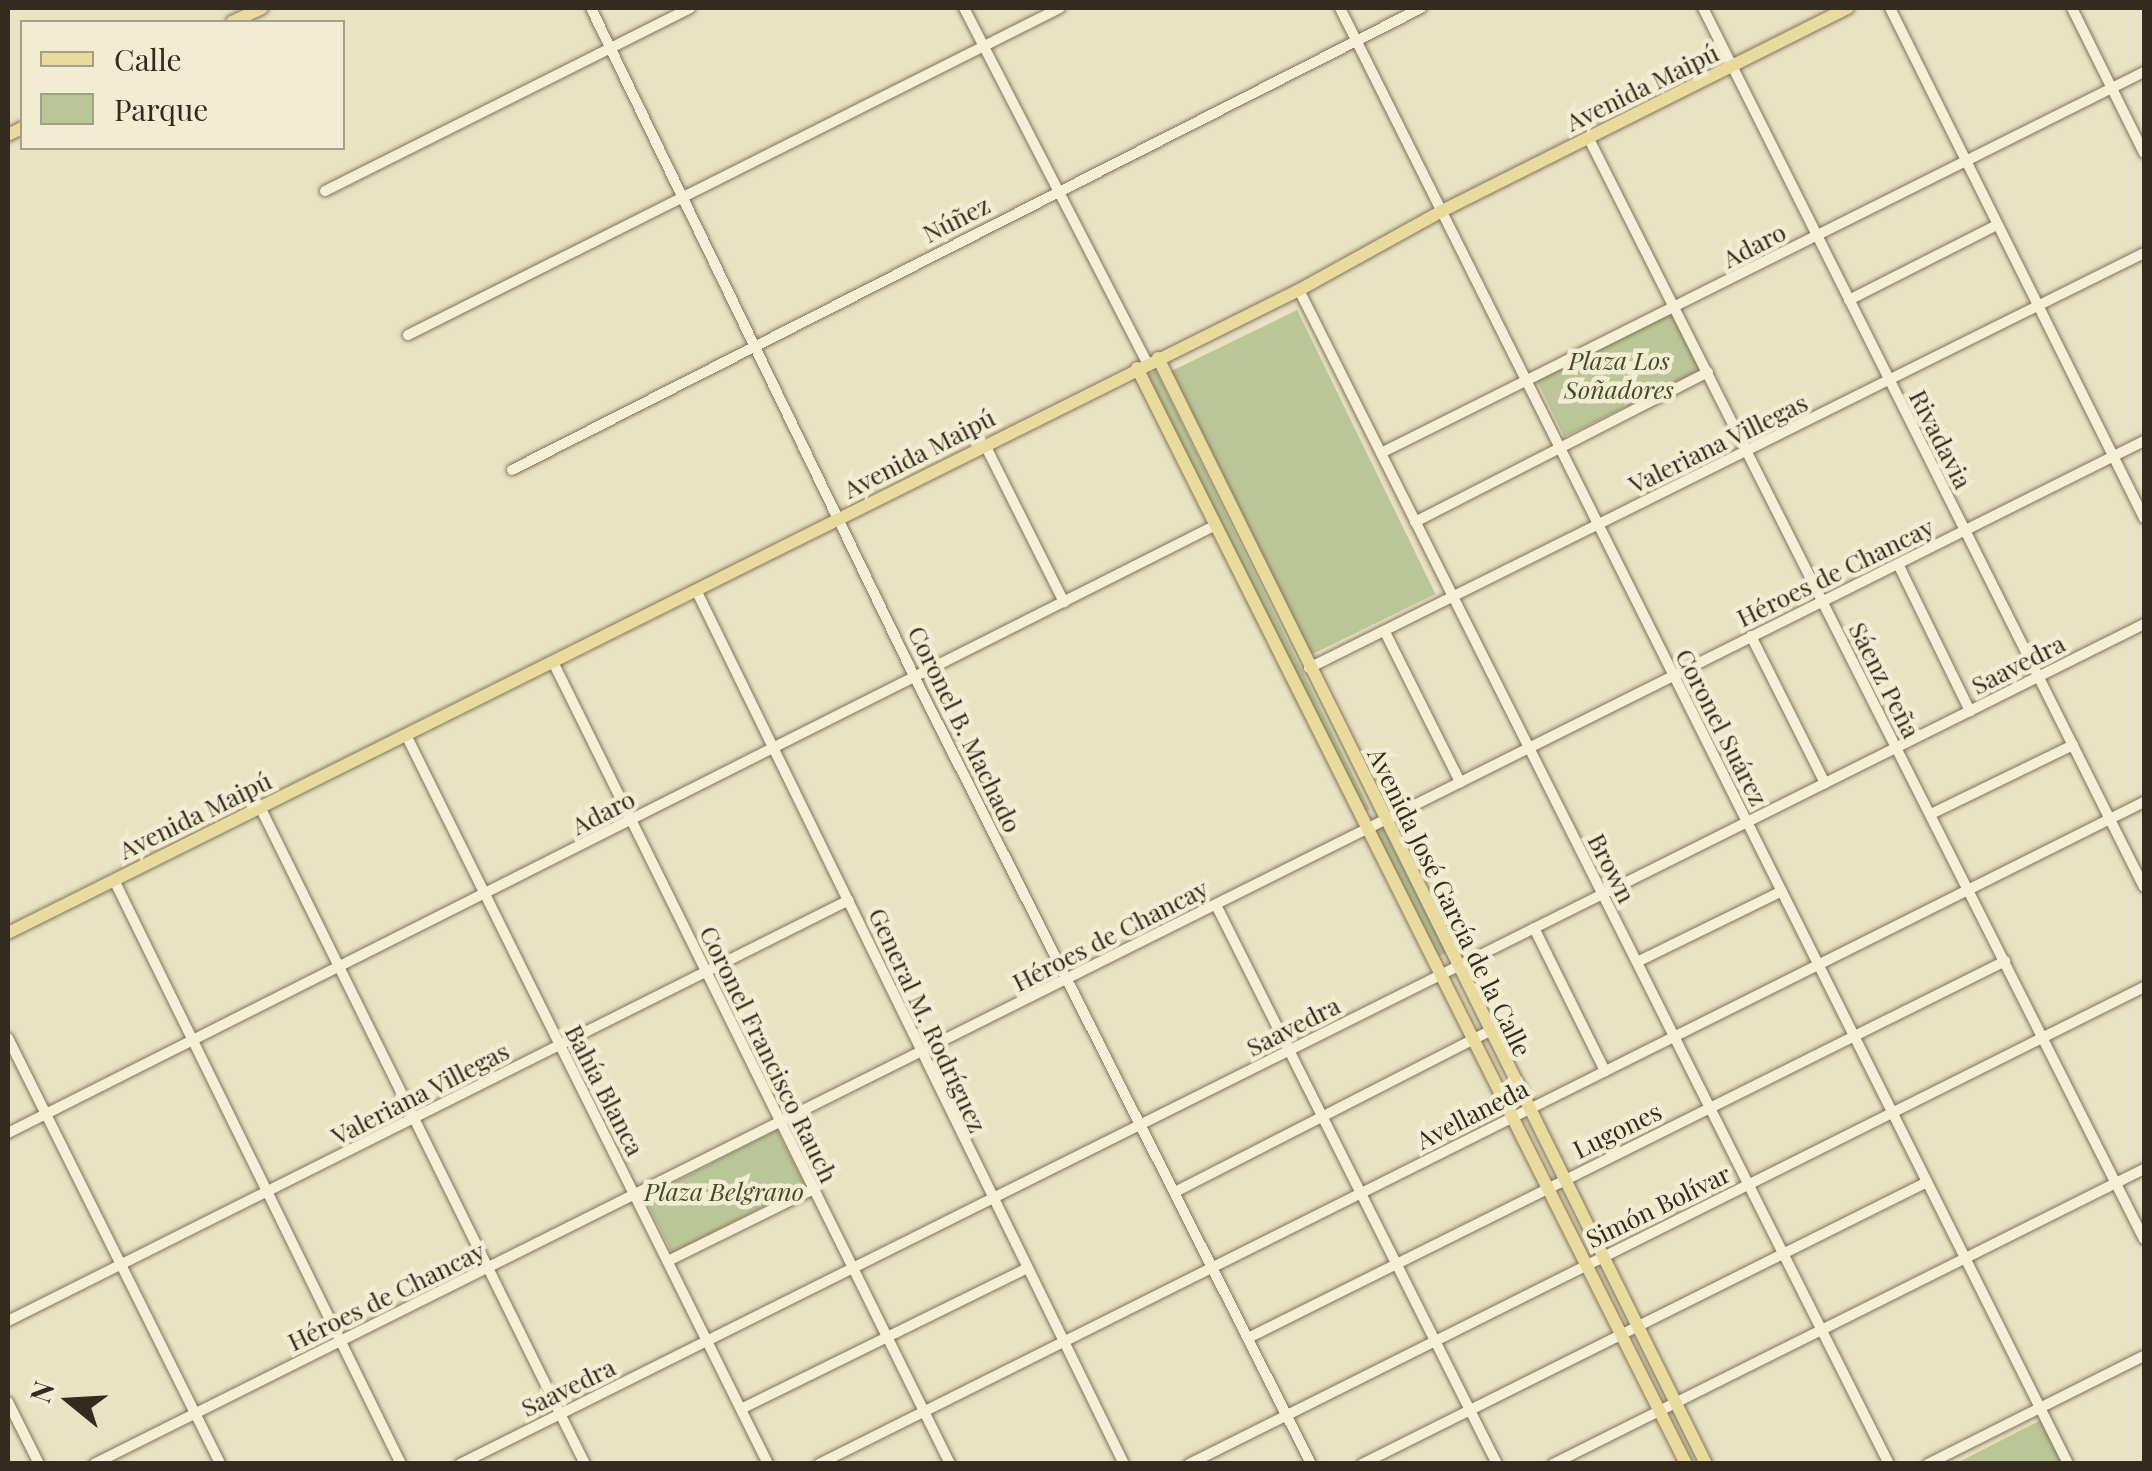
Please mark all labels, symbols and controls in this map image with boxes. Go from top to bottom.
legend [20,20,345,150]
street label: Avenida Maipú [1561,37,1723,137]
text: Calle [114,39,182,79]
text: Parque [114,89,209,129]
street label: Núñez [917,189,995,249]
street label: Adaro [1717,216,1791,274]
park label: Plaza Los Soñadores [1564,346,1674,405]
street label: Rivadavia [1903,385,1979,493]
street label: Valeriana Villegas [1623,386,1813,500]
street label: Avenida Maipú [838,402,1000,504]
street label: Héroes de Chancay [1732,511,1938,633]
street label: Sáenz Peña [1843,617,1927,743]
street label: Coronel B. Machado [902,621,1028,837]
street label: Saavedra [1966,628,2070,700]
street label: Coronel Suárez [1670,644,1774,810]
street label: Avenida José García de la Calle [1362,742,1538,1062]
street label: Avenida Maipú [114,765,276,865]
street label: Adaro [566,783,640,841]
street label: Brown [1582,828,1642,908]
street label: Héroes de Chancay [1007,873,1213,997]
street label: General M. Rodríguez [863,903,993,1137]
street label: Coronel Francisco Rauch [694,921,844,1187]
street label: Saavedra [1241,990,1345,1062]
street label: Bahía Blanca [559,1019,651,1161]
street label: Valeriana Villegas [326,1035,514,1151]
street label: Avellaneda [1411,1073,1533,1155]
street label: Lugones [1568,1096,1666,1164]
street label: Simón Bolívar [1581,1158,1735,1254]
park label: Plaza Belgrano [644,1176,804,1206]
street label: Héroes de Chancay [283,1235,489,1357]
north arrow [20,1351,120,1451]
street label: Saavedra [516,1351,620,1423]
text: N [20,1376,62,1407]

